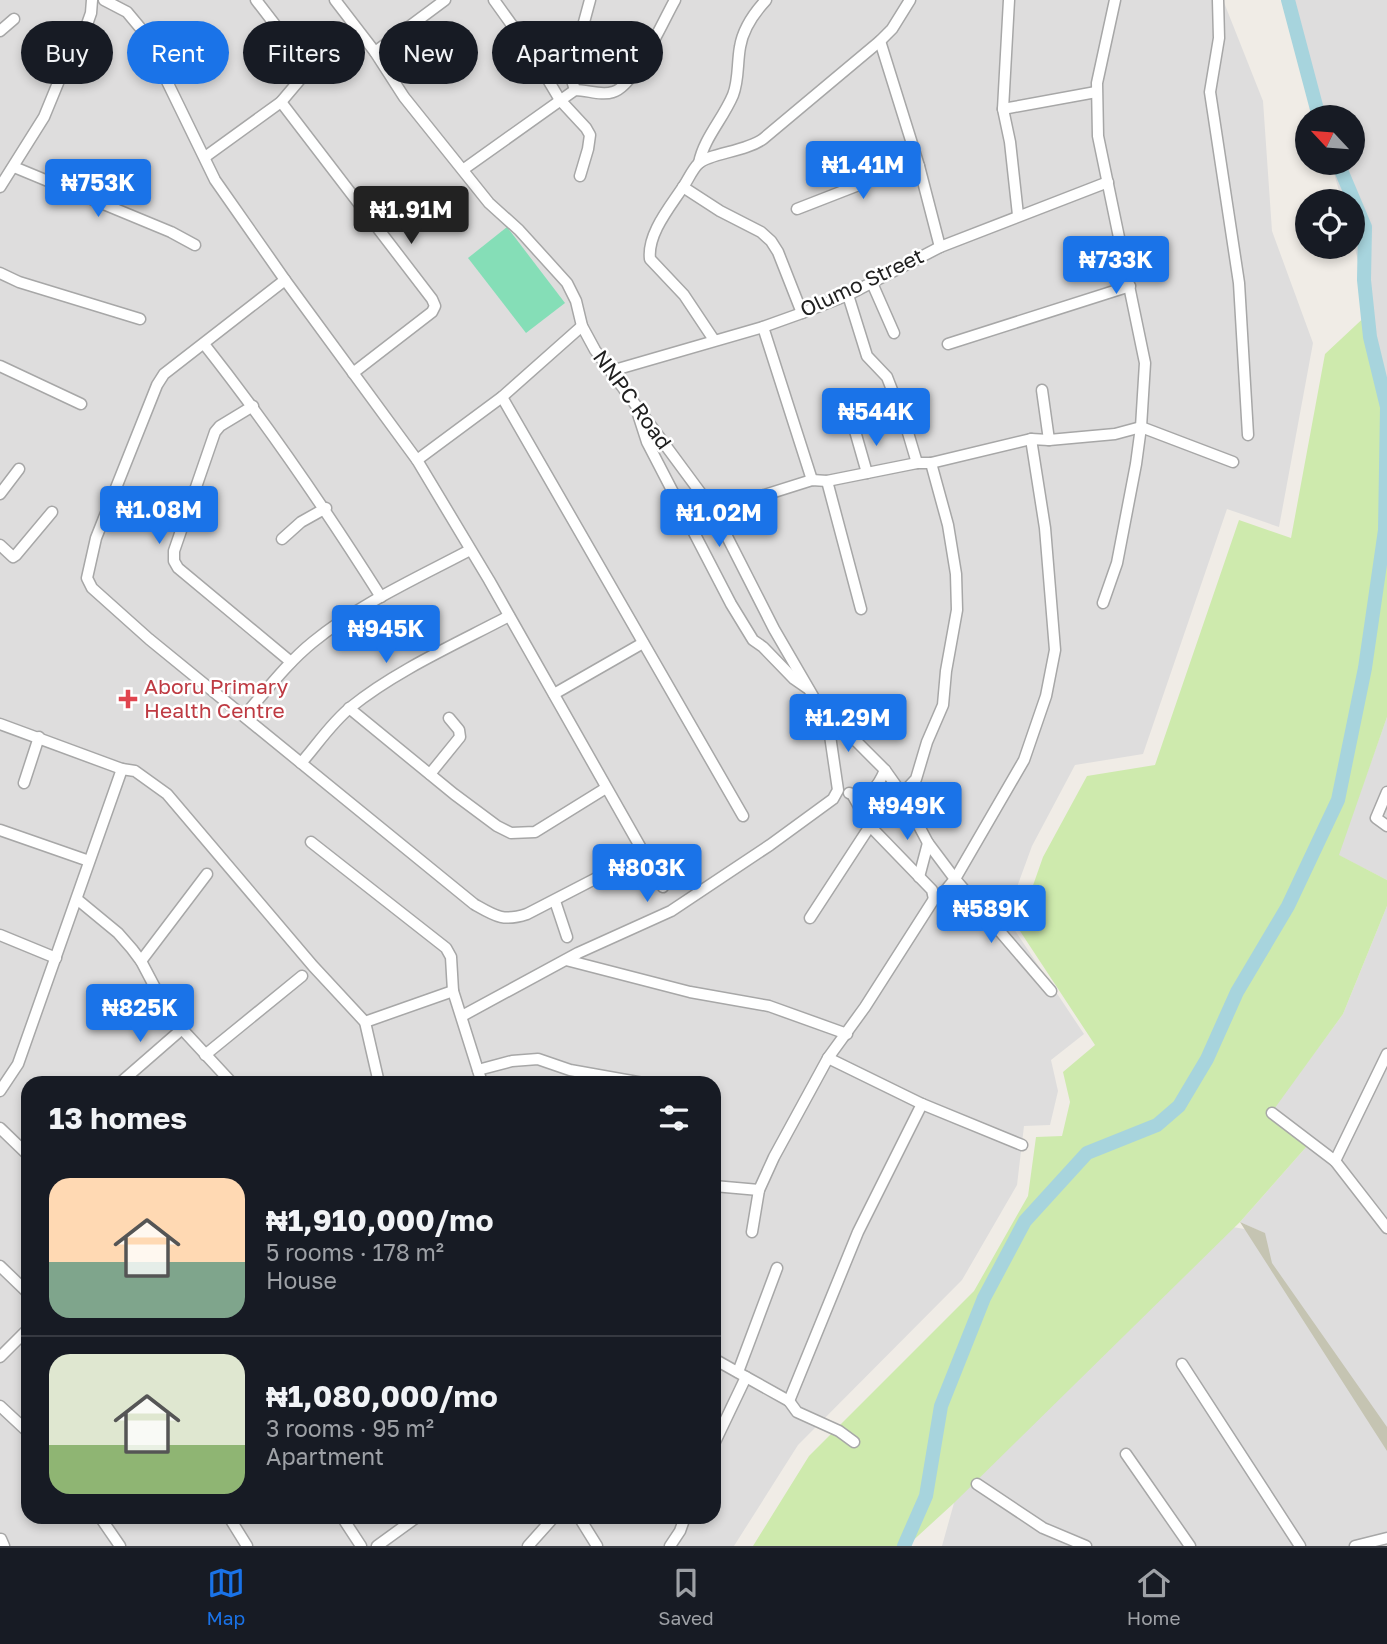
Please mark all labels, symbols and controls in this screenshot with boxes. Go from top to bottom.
chip: Buy [21,21,113,84]
chip: Rent [127,21,229,84]
chip: Filters [243,21,365,84]
chip: New [379,21,478,84]
chip: Apartment [492,21,663,84]
north arrow [1295,105,1365,175]
map controls [1295,105,1365,259]
pin: ₦1.41M [806,142,920,201]
text: ₦1.41M [822,150,904,178]
pin: ₦753K [49,160,147,219]
text: ₦753K [61,168,135,196]
pin: ₦1.91M [354,187,468,246]
button: locate [1295,189,1365,259]
text: ₦1.91M [370,195,452,223]
pin: ₦733K [1067,236,1165,296]
street label: Olumo Street [796,242,928,322]
text: ₦733K [1079,245,1153,273]
street label: NNPC Road [588,345,678,454]
pin: ₦544K [827,388,925,448]
text: ₦544K [838,397,914,425]
pin: ₦1.08M [102,486,216,546]
pin: ₦1.02M [662,490,776,549]
text: ₦1.08M [116,495,202,523]
text: ₦1.02M [676,498,762,526]
pin: ₦945K [337,606,435,665]
text: ₦945K [348,614,424,642]
place label: Aboru Primary Health Centre [144,673,289,723]
marker: Aboru Primary Health Centre [118,689,138,709]
pin: ₦1.29M [791,694,905,754]
text: ₦1.29M [806,703,890,731]
pin: ₦949K [858,782,956,842]
text: ₦949K [869,791,945,819]
pin: ₦803K [598,844,696,904]
text: ₦803K [609,853,686,881]
pin: ₦589K [942,886,1040,945]
text: ₦589K [953,894,1029,922]
pin: ₦825K [91,984,189,1044]
text: ₦825K [102,993,178,1021]
icon: filters [655,1099,693,1137]
text: 13 homes [49,1100,187,1136]
text: ₦1,910,000/mo [266,1202,493,1238]
icon: home [105,1206,189,1290]
text: 5 rooms · 178 m² [266,1238,444,1266]
text: House [266,1266,337,1294]
text: ₦1,080,000/mo [266,1378,498,1414]
icon: home [105,1382,189,1466]
text: 3 rooms · 95 m² [266,1414,434,1442]
text: Apartment [266,1442,384,1470]
tab: Map [207,1564,245,1629]
tab: Saved [658,1564,714,1629]
tab: Home [1127,1564,1180,1629]

